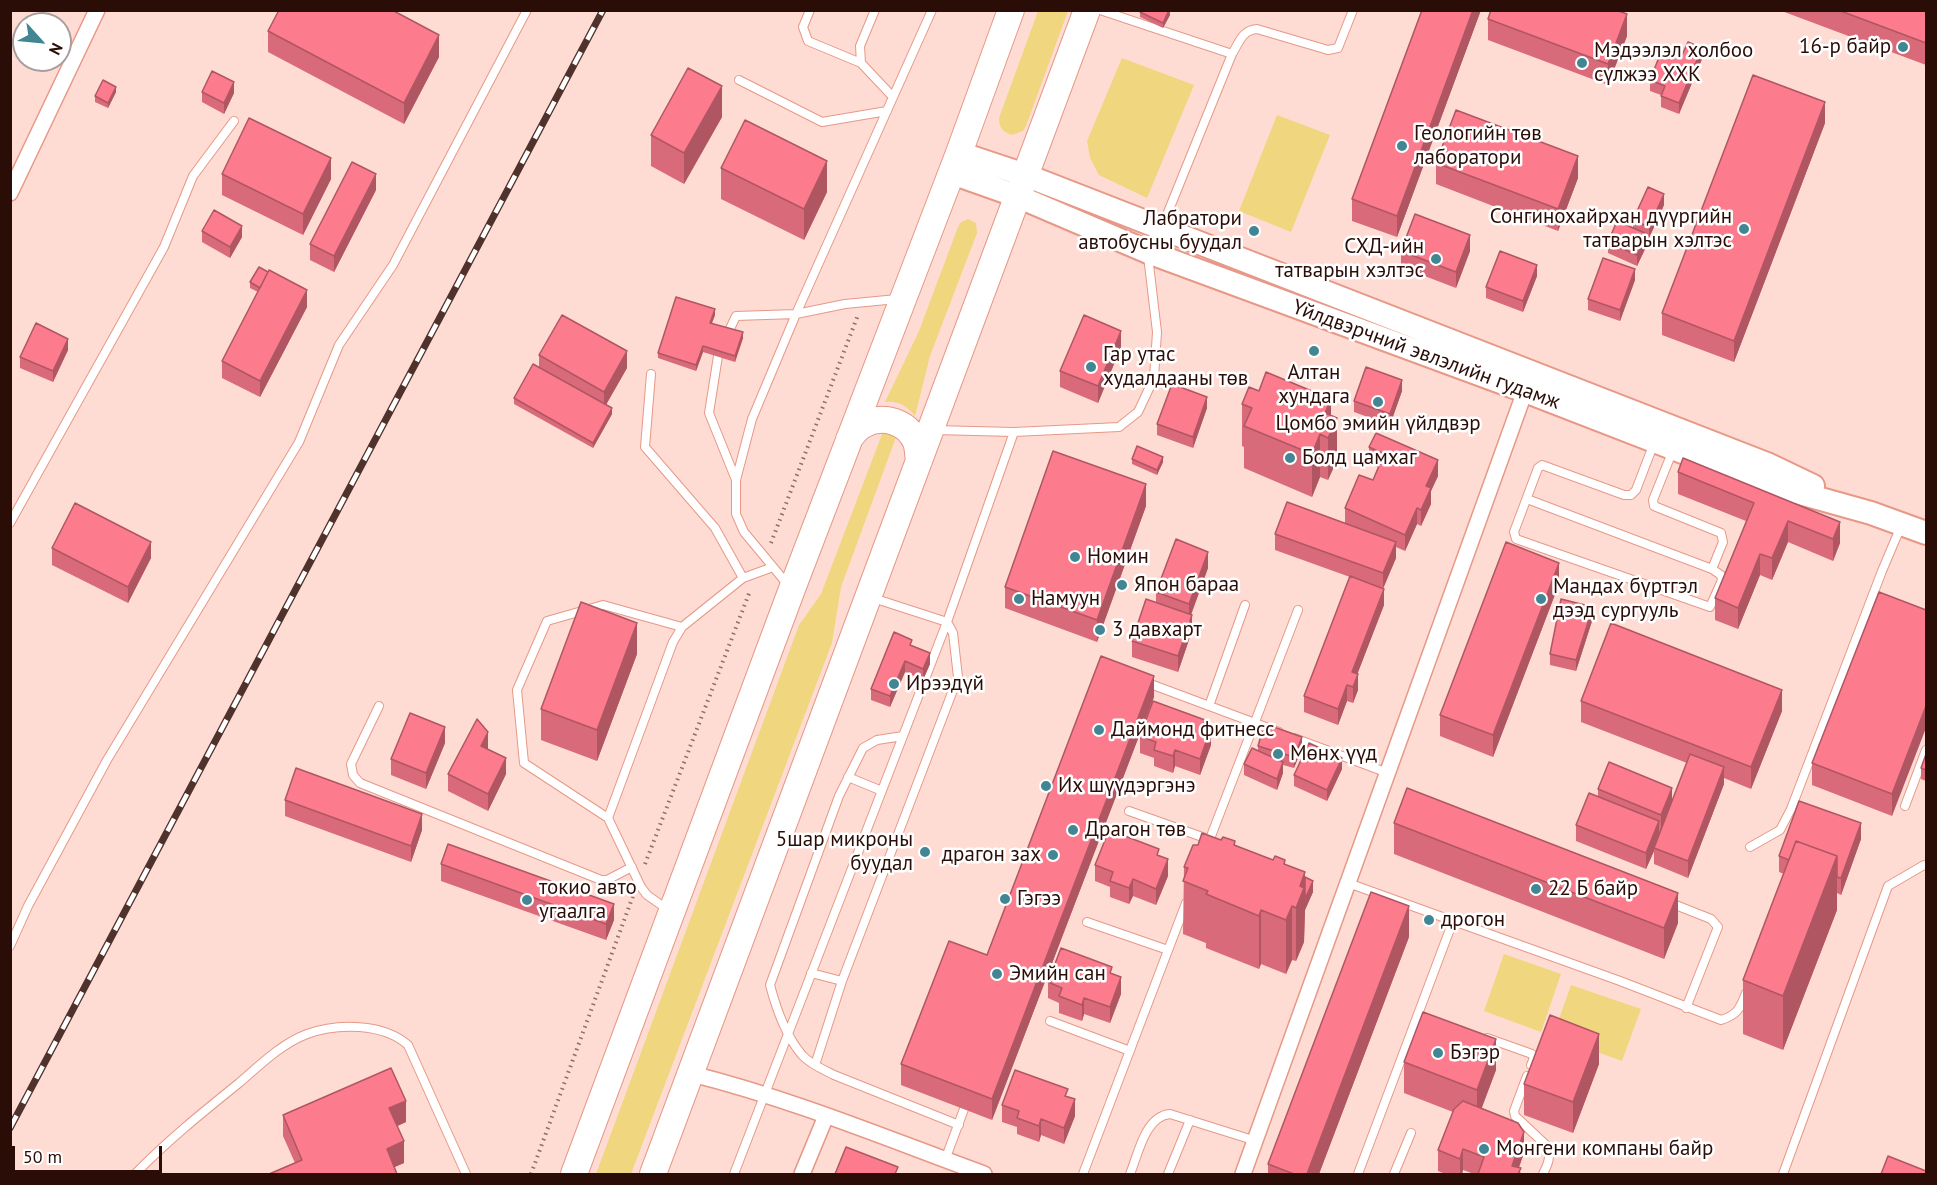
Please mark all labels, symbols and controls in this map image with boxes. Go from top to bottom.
north arrow [12,12,72,72]
place label: 16-р байр [1799,34,1891,60]
place label: Мэдээлэл холбоо сүлжээ ХХК [1594,38,1753,88]
text: N [45,40,68,58]
marker: 16-р байр [1896,40,1910,54]
marker: Мэдээлэл холбоо сүлжээ ХХК [1575,56,1589,70]
place label: Геологийн төв лаборатори [1414,121,1542,171]
marker: Геологийн төв лаборатори [1395,139,1409,153]
place label: Сонгинохайрхан дүүргийн татварын хэлтэс [1490,204,1732,254]
place label: Лабратори автобусны буудал [1078,206,1242,256]
marker: Сонгинохайрхан дүүргийн татварын хэлтэс [1737,222,1751,236]
marker: Лабратори автобусны буудал [1247,224,1261,238]
place label: СХД-ийн татварын хэлтэс [1275,234,1424,284]
marker: СХД-ийн татварын хэлтэс [1429,252,1443,266]
street label: Үйлдвэрчний эвлэлийн гудамж [1289,295,1563,415]
place label: Гар утас худалдааны төв [1103,342,1248,392]
marker: Алтан хундага [1307,344,1321,358]
marker: Гар утас худалдааны төв [1084,360,1098,374]
place label: Алтан хундага [1278,360,1350,410]
marker: Цомбо эмийн үйлдвэр [1371,395,1385,409]
place label: Цомбо эмийн үйлдвэр [1275,411,1481,437]
place label: Болд цамхаг [1302,445,1417,471]
marker: Болд цамхаг [1283,451,1297,465]
place label: Номин [1087,544,1149,570]
marker: Номин [1068,550,1082,564]
place label: Япон бараа [1134,572,1239,598]
place label: Мандах бүртгэл дээд сургууль [1553,574,1698,624]
marker: Япон бараа [1115,578,1129,592]
place label: Намуун [1031,586,1100,612]
marker: Намуун [1012,592,1026,606]
marker: Мандах бүртгэл дээд сургууль [1534,592,1548,606]
place label: 3 давхарт [1112,617,1202,643]
marker: 3 давхарт [1093,623,1107,637]
place label: Ирээдүй [906,671,984,697]
marker: Ирээдүй [887,677,901,691]
place label: Даймонд фитнесс [1111,717,1274,743]
marker: Даймонд фитнесс [1092,723,1106,737]
place label: Мөнх үүд [1290,741,1377,767]
marker: Мөнх үүд [1271,747,1285,761]
place label: Их шүүдэргэнэ [1058,773,1195,799]
marker: Их шүүдэргэнэ [1039,779,1053,793]
place label: Драгон төв [1085,817,1186,843]
marker: Драгон төв [1066,823,1080,837]
place label: 5шар микроны буудал [776,827,913,877]
place label: драгон зах [942,842,1041,868]
marker: 5шар микроны буудал [918,845,932,859]
marker: драгон зах [1046,848,1060,862]
place label: токио авто угаалга [539,875,637,925]
place label: 22 Б байр [1548,876,1638,902]
marker: 22 Б байр [1529,882,1543,896]
place label: Гэгээ [1017,886,1061,912]
marker: Гэгээ [998,892,1012,906]
marker: токио авто угаалга [520,893,534,907]
place label: дрогон [1441,907,1505,933]
marker: дрогон [1422,913,1436,927]
place label: Эмийн сан [1009,961,1106,987]
marker: Эмийн сан [990,967,1004,981]
place label: Бэгэр [1450,1040,1500,1066]
marker: Бэгэр [1431,1046,1445,1060]
scale bar [15,1134,165,1172]
place label: Монгени компаны байр [1496,1136,1713,1162]
marker: Монгени компаны байр [1477,1142,1491,1156]
text: 50 m [23,1145,62,1168]

